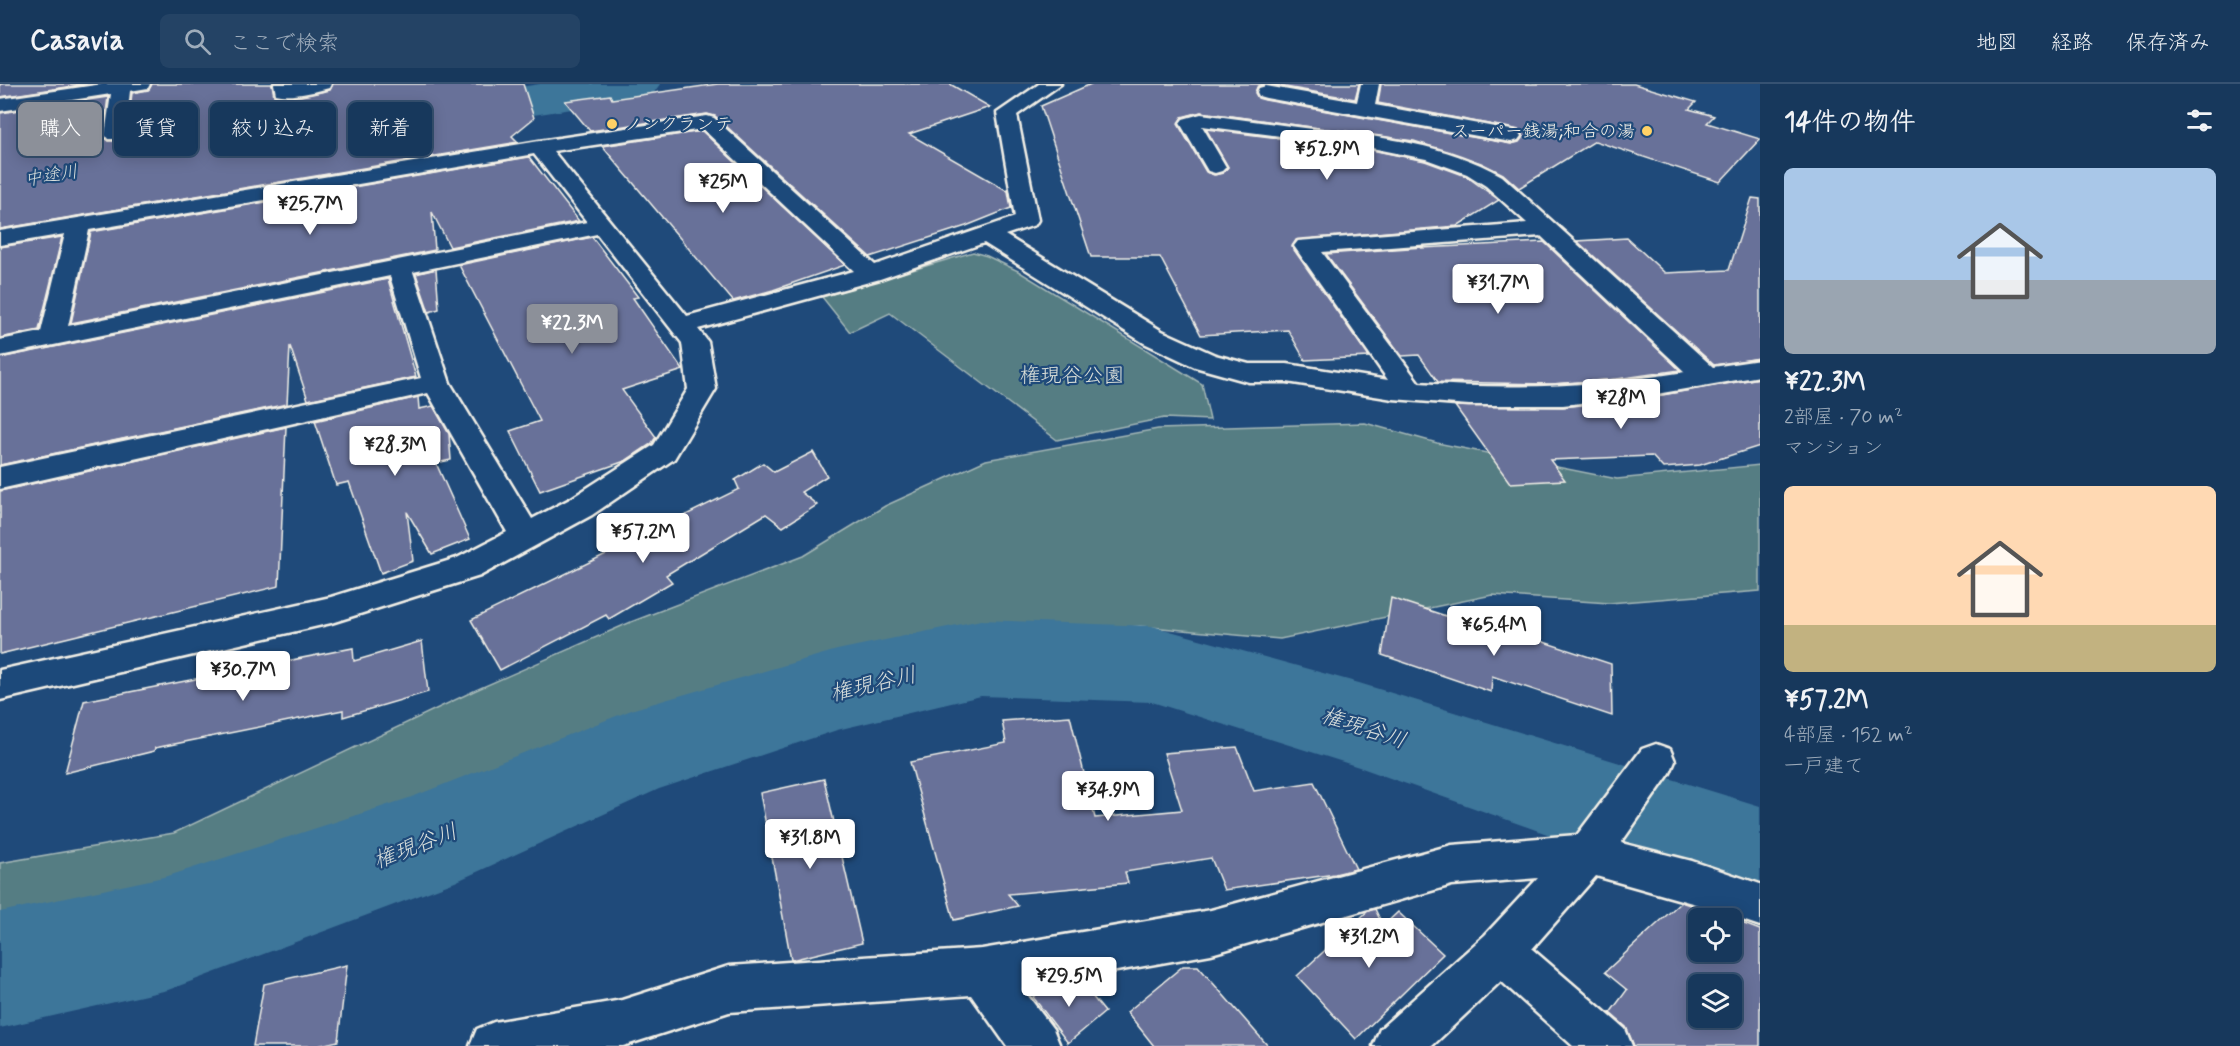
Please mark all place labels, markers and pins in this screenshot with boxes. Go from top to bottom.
place label: ノンクランテ [624,113,733,137]
marker: ノンクランテ [605,117,619,131]
place label: スーパー銭湯;和合の湯 [1452,120,1635,144]
marker: スーパー銭湯;和合の湯 [1640,124,1654,138]
pin: ¥52.9M [1278,130,1376,181]
pin: ¥25M [687,163,759,214]
pin: ¥25.7M [261,185,359,236]
pin: ¥31.7M [1449,264,1547,315]
pin: ¥22.3M [523,304,621,355]
pin: ¥28M [1585,379,1657,430]
pin: ¥28.3M [346,426,444,477]
pin: ¥57.2M [594,513,692,564]
pin: ¥65.4M [1445,606,1543,657]
pin: ¥30.7M [194,651,292,702]
pin: ¥34.9M [1059,771,1157,822]
pin: ¥31.8M [761,819,859,870]
pin: ¥31.2M [1320,918,1418,969]
pin: ¥29.5M [1020,957,1118,1008]

